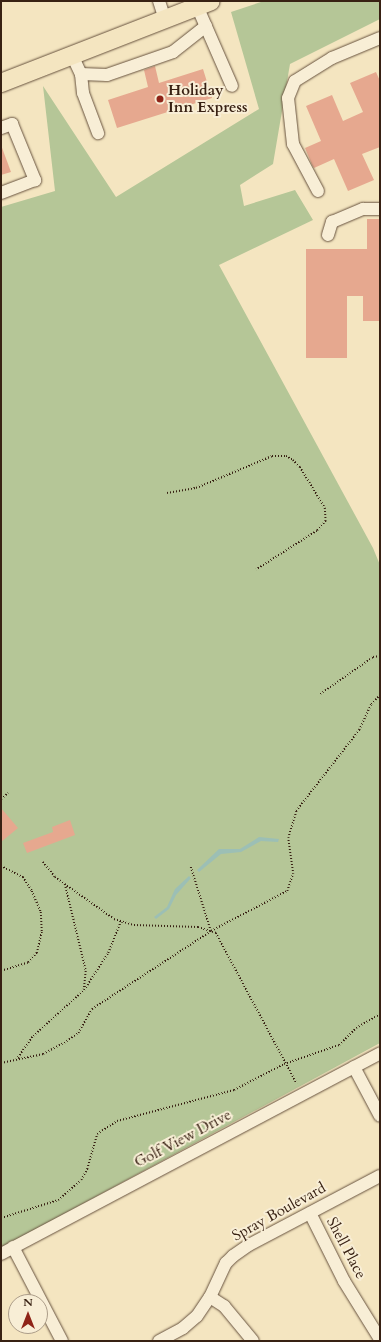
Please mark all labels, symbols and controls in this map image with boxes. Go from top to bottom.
place label: Holiday Inn Express [168,81,248,116]
marker: Holiday Inn Express [155,94,165,104]
street label: Golf View Drive [132,1106,234,1172]
street label: Spray Boulevard [229,1179,329,1245]
street label: Shell Place [322,1214,370,1282]
north arrow [8,1294,48,1334]
text: N [23,1295,33,1310]

